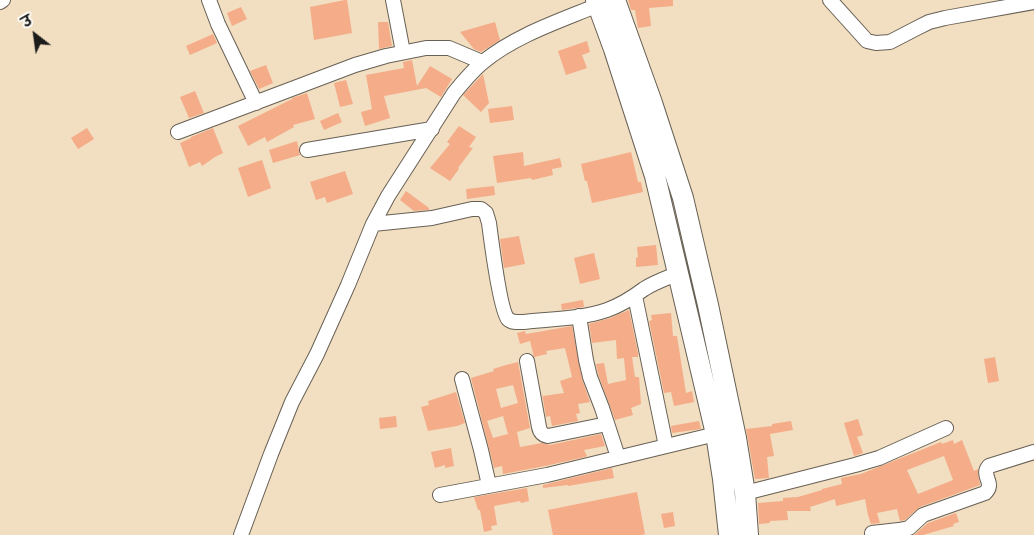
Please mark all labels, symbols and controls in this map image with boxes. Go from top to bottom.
north arrow [10,10,60,60]
text: उ [19,12,36,31]

